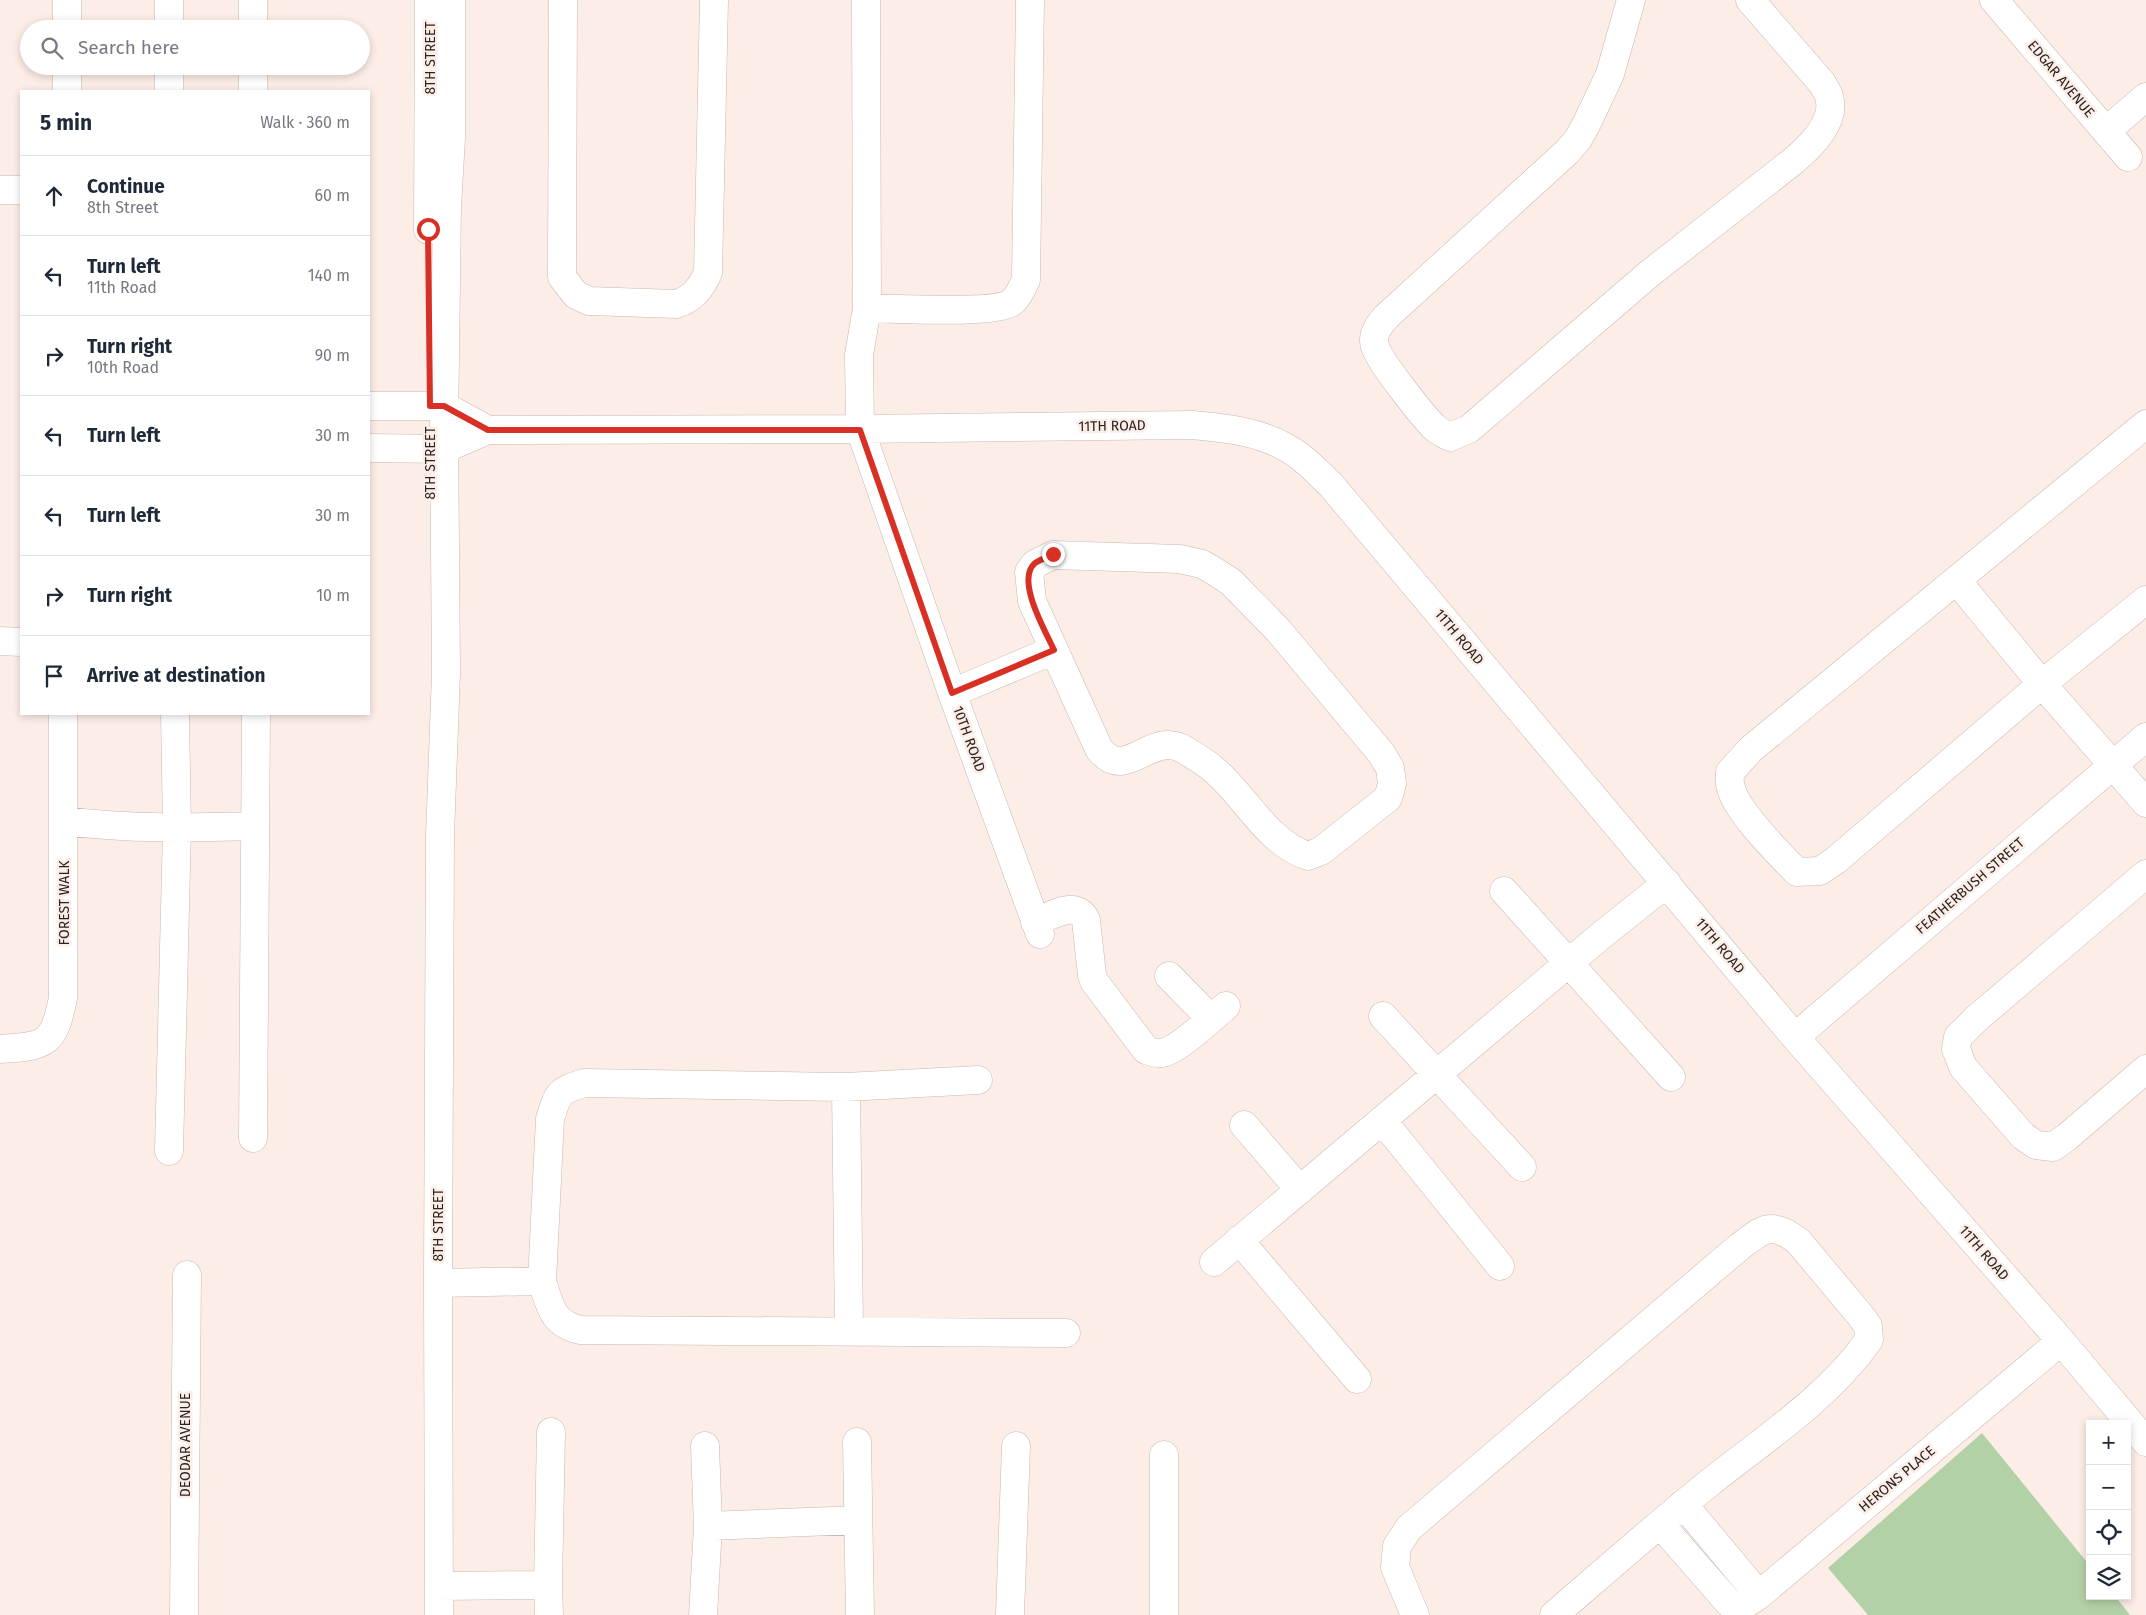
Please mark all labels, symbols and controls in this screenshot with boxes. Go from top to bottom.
search box [20,20,370,75]
street label: 8TH STREET [422,21,439,95]
icon: search [38,34,66,62]
text: Search here [78,36,179,59]
street label: EDGAR AVENUE [2024,37,2098,121]
text: 5 min [40,110,92,136]
text: Walk · 360 m [260,113,350,132]
text: Continue [87,175,165,198]
icon: ahead [40,182,68,210]
text: 60 m [315,186,350,205]
text: 8th Street [87,198,159,217]
route start [417,218,440,241]
text: Turn left [87,255,161,278]
icon: left [40,262,68,290]
text: 140 m [308,266,350,285]
text: 11th Road [87,278,157,297]
text: Turn right [87,335,172,358]
icon: right [40,342,68,370]
text: 90 m [315,346,350,365]
text: 10th Road [87,358,159,377]
street label: 11TH ROAD [1078,417,1146,435]
icon: left [40,422,68,450]
text: Turn left [87,424,161,447]
text: 30 m [315,426,350,445]
street label: 8TH STREET [422,426,439,500]
icon: left [40,502,68,530]
text: Turn left [87,504,161,527]
text: 30 m [315,506,350,525]
route end [1042,543,1065,566]
icon: right [40,582,68,610]
text: Turn right [87,584,172,607]
text: 10 m [316,586,350,605]
street label: 11TH ROAD [1431,606,1487,668]
icon: arrive [40,662,68,690]
text: Arrive at destination [87,664,266,687]
street label: 10TH ROAD [949,704,989,774]
street label: FEATHERBUSH STREET [1912,834,2028,938]
street label: FOREST WALK [56,860,73,946]
street label: 11TH ROAD [1692,915,1748,977]
street label: 8TH STREET [430,1188,447,1262]
street label: 11TH ROAD [1955,1222,2013,1284]
street label: DEODAR AVENUE [177,1393,194,1497]
map controls [2086,1420,2131,1600]
button: + [2086,1420,2131,1465]
street label: HERONS PLACE [1855,1442,1939,1516]
button: − [2086,1465,2131,1510]
button: locate [2086,1510,2131,1555]
button: layers [2086,1555,2131,1600]

